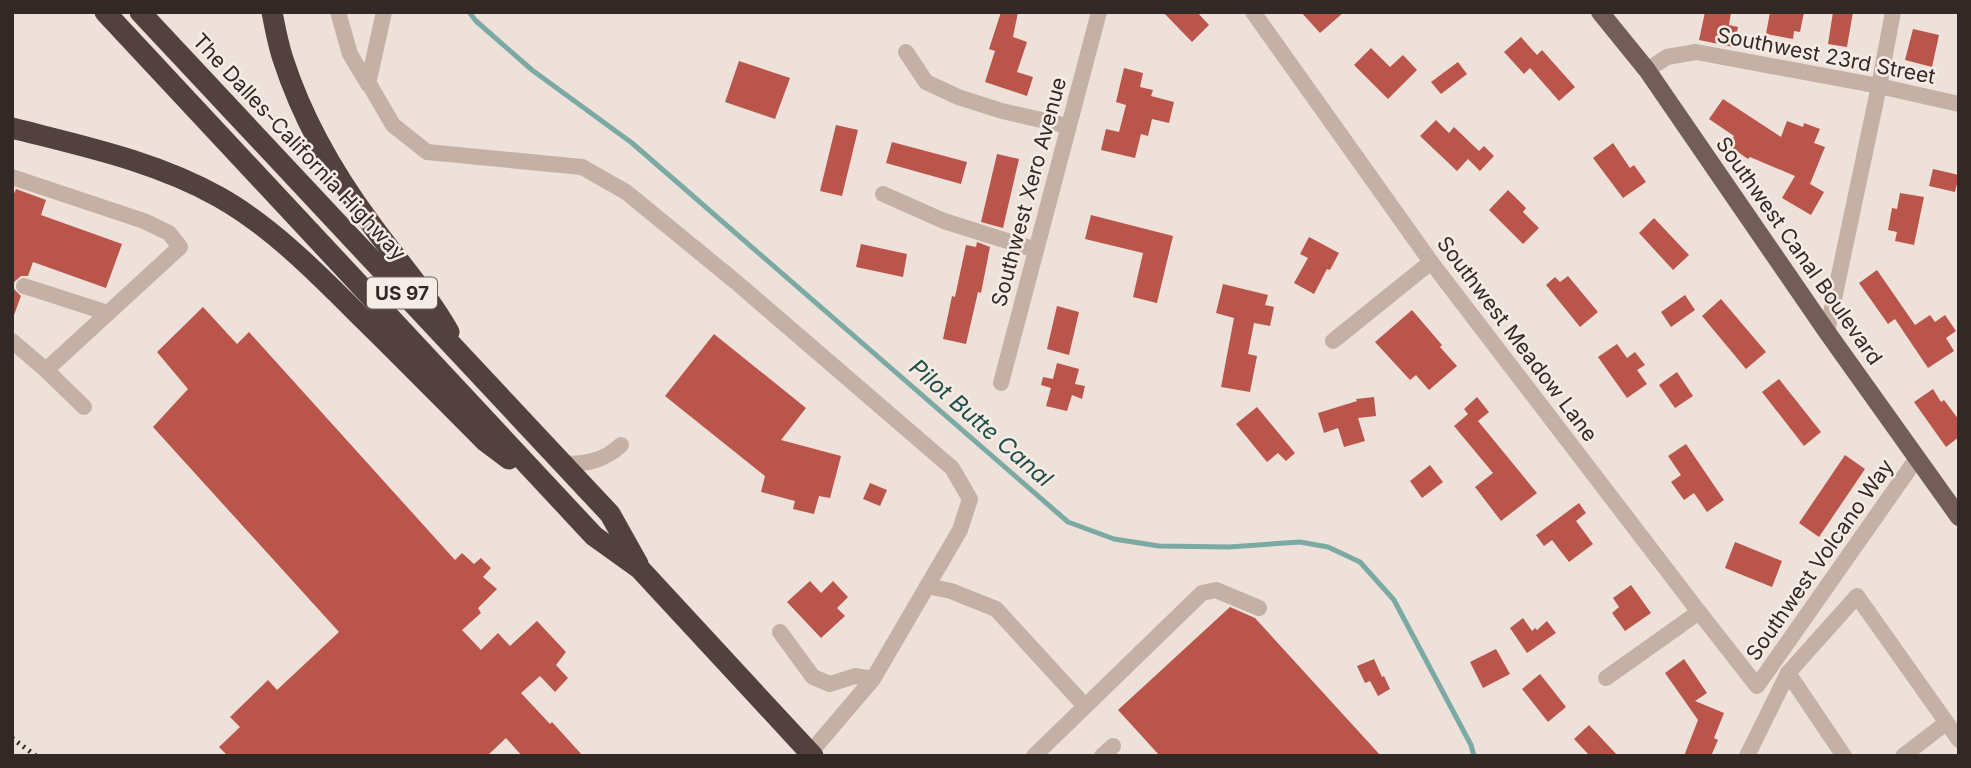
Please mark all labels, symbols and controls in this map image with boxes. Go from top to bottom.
street label: Southwest 23rd Street [1715,22,1938,89]
street label: The Dalles-California Highway [188,28,411,265]
street label: Southwest Xero Avenue [986,74,1071,309]
street label: Southwest Canal Boulevard [1711,132,1888,370]
street label: Southwest Meadow Lane [1432,231,1603,446]
road number: US 97 [367,278,437,308]
water label: Pilot Butte Canal [904,353,1059,493]
street label: Southwest Volcano Way [1741,454,1899,665]

